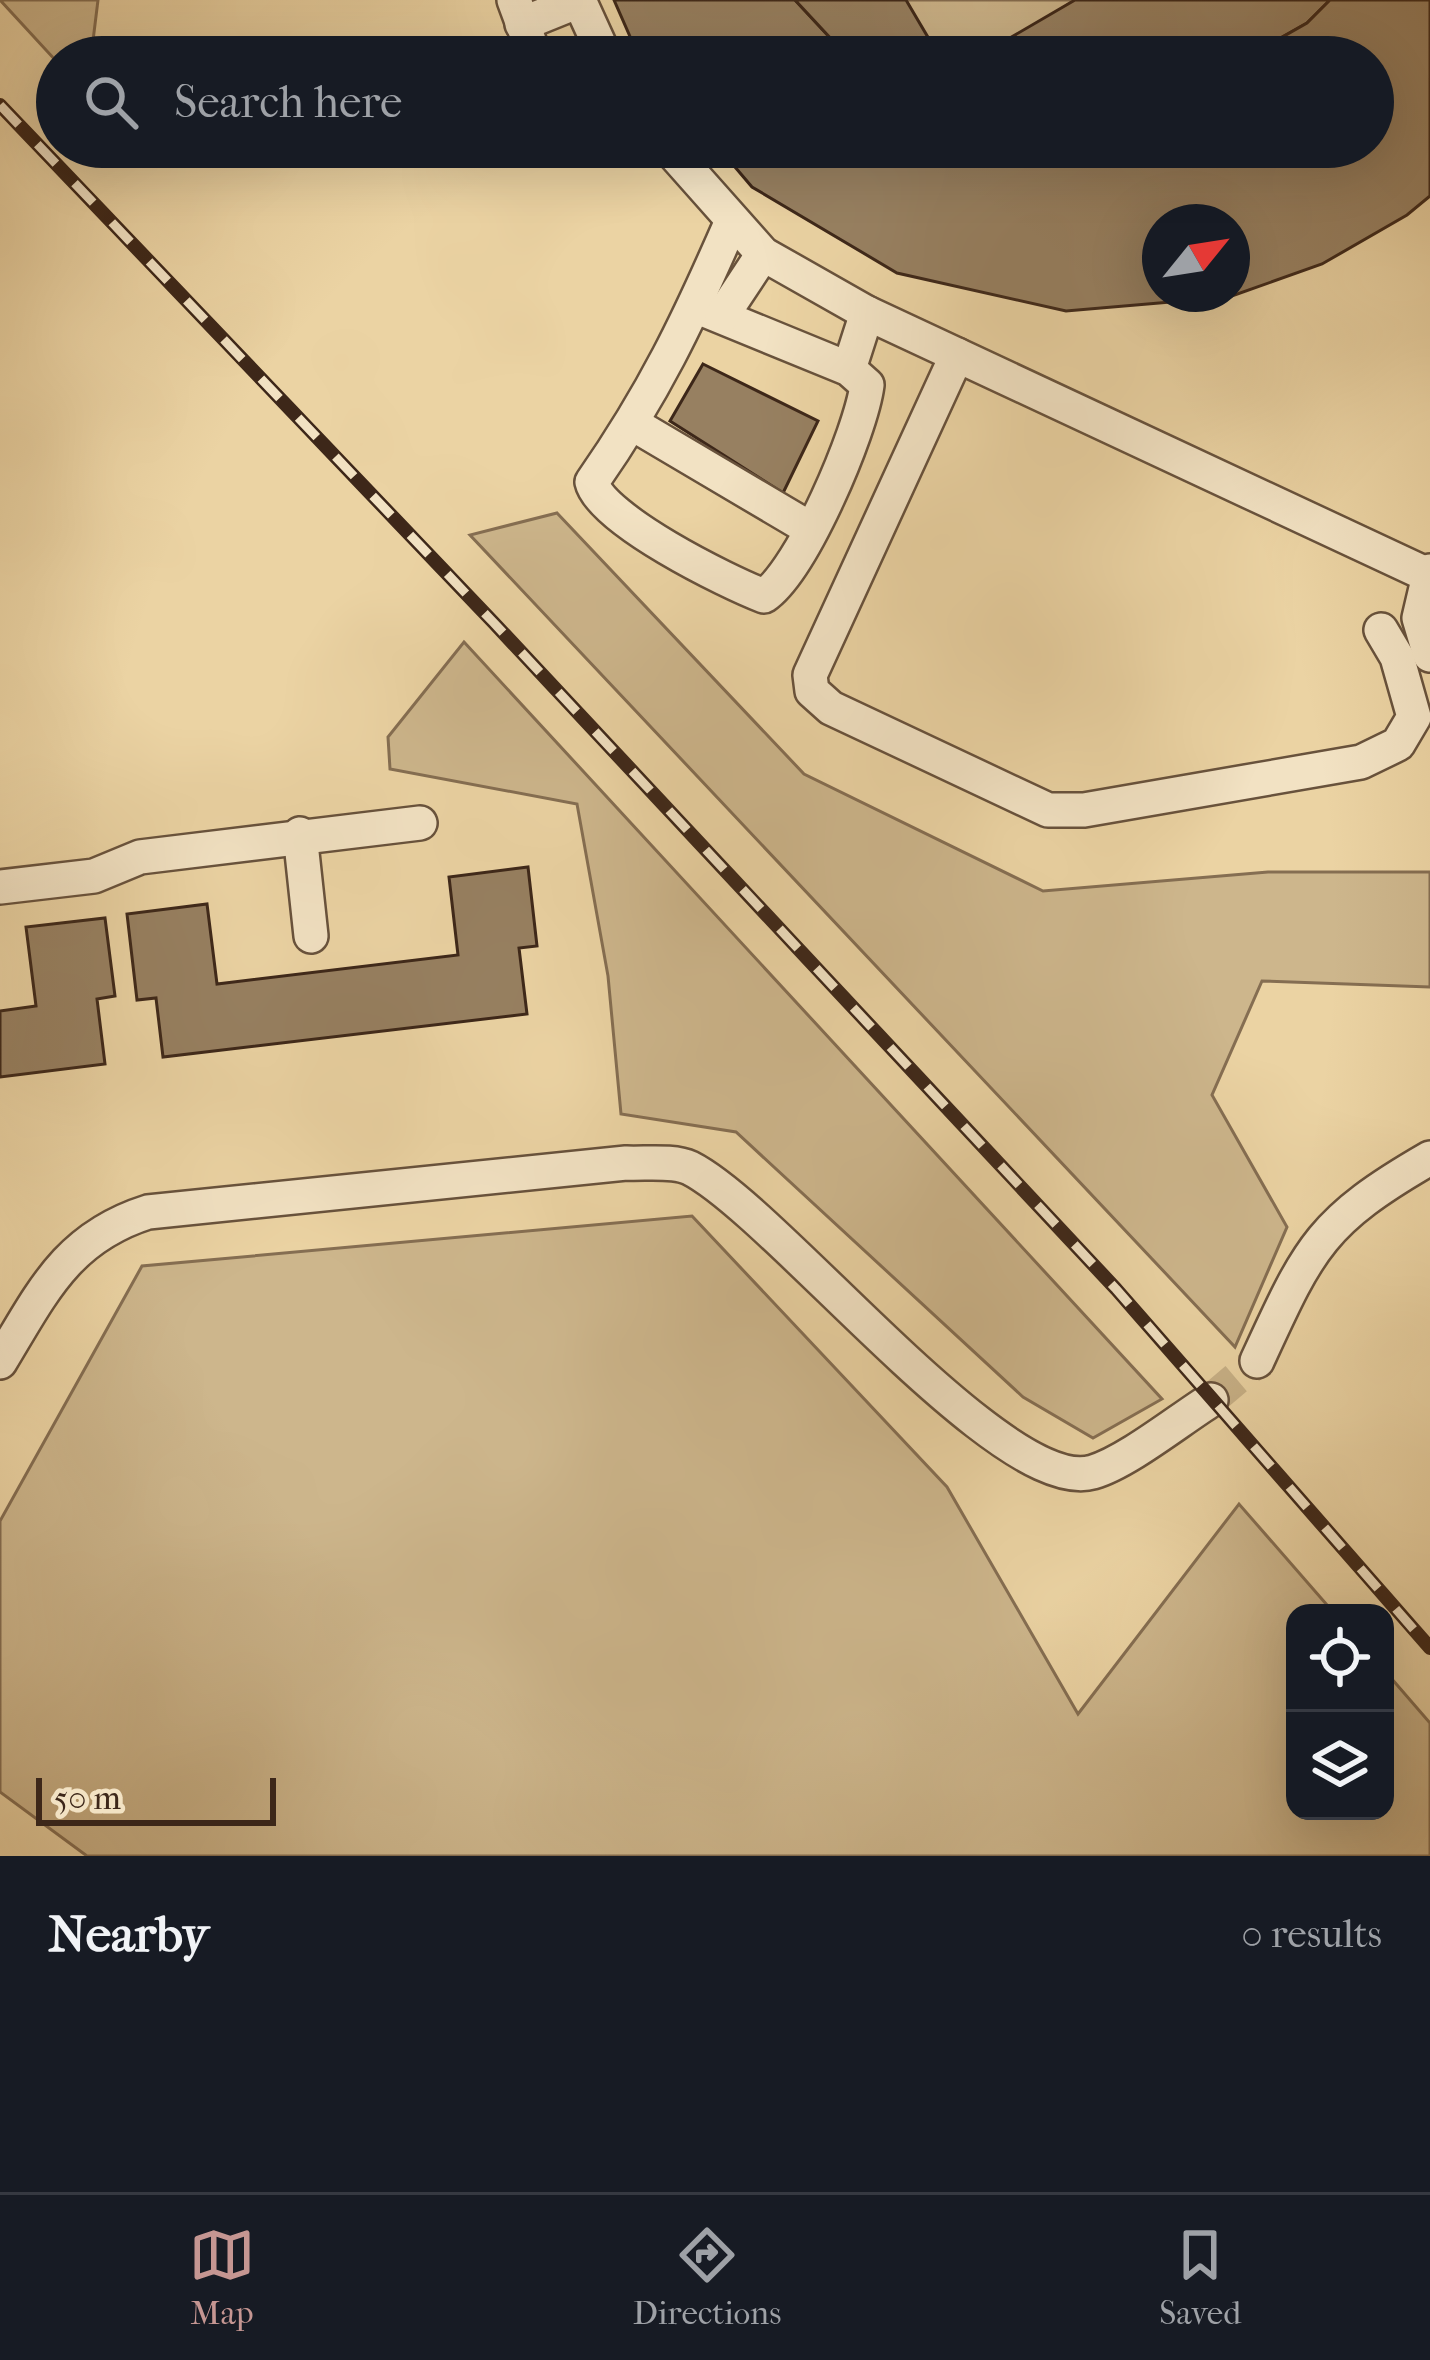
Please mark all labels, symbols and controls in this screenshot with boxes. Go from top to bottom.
search box [36,36,1394,168]
icon: search [78,69,144,135]
text: Search here [174,76,402,129]
north arrow [1142,204,1250,312]
map controls [1286,1604,1394,1820]
button: locate [1286,1604,1394,1712]
button: layers [1286,1712,1394,1820]
scale bar [36,1772,276,1825]
text: 50 m [54,1779,121,1818]
text: Nearby [48,1904,209,1964]
text: 0 results [1241,1911,1382,1957]
tab: Map [189,2222,255,2333]
tab: Directions [633,2222,781,2333]
tab: Saved [1159,2222,1241,2333]

